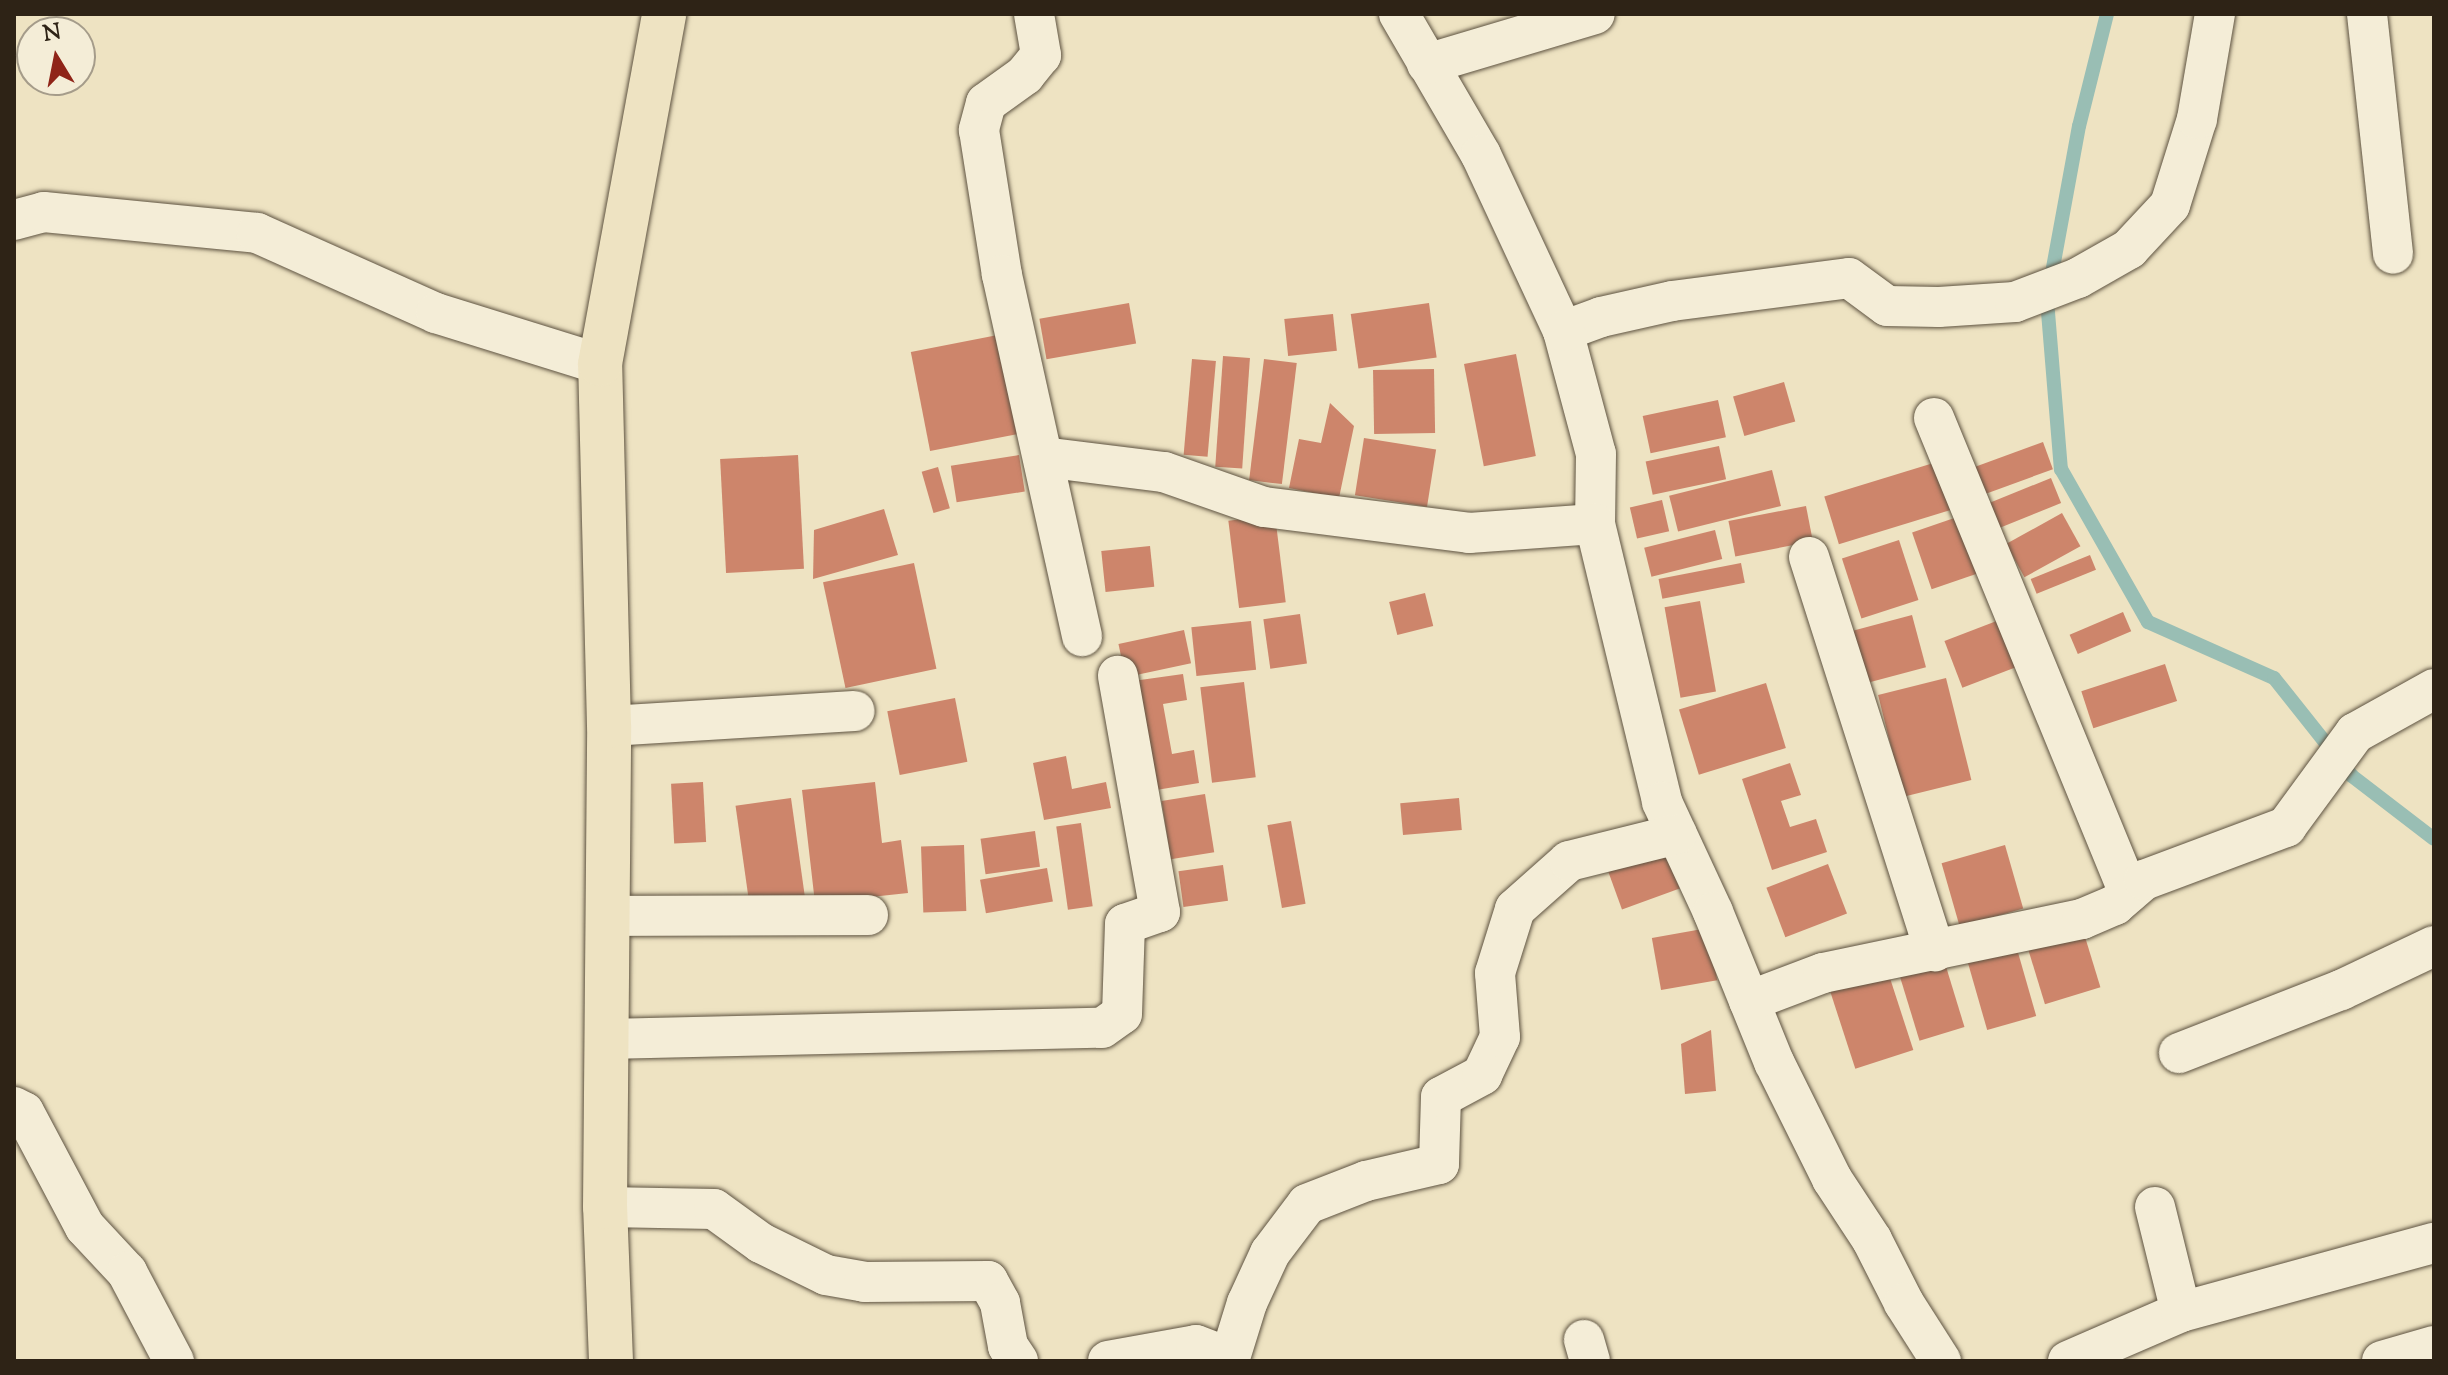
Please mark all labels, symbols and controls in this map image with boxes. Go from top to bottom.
north arrow [16,16,96,96]
text: N [41,17,64,52]

